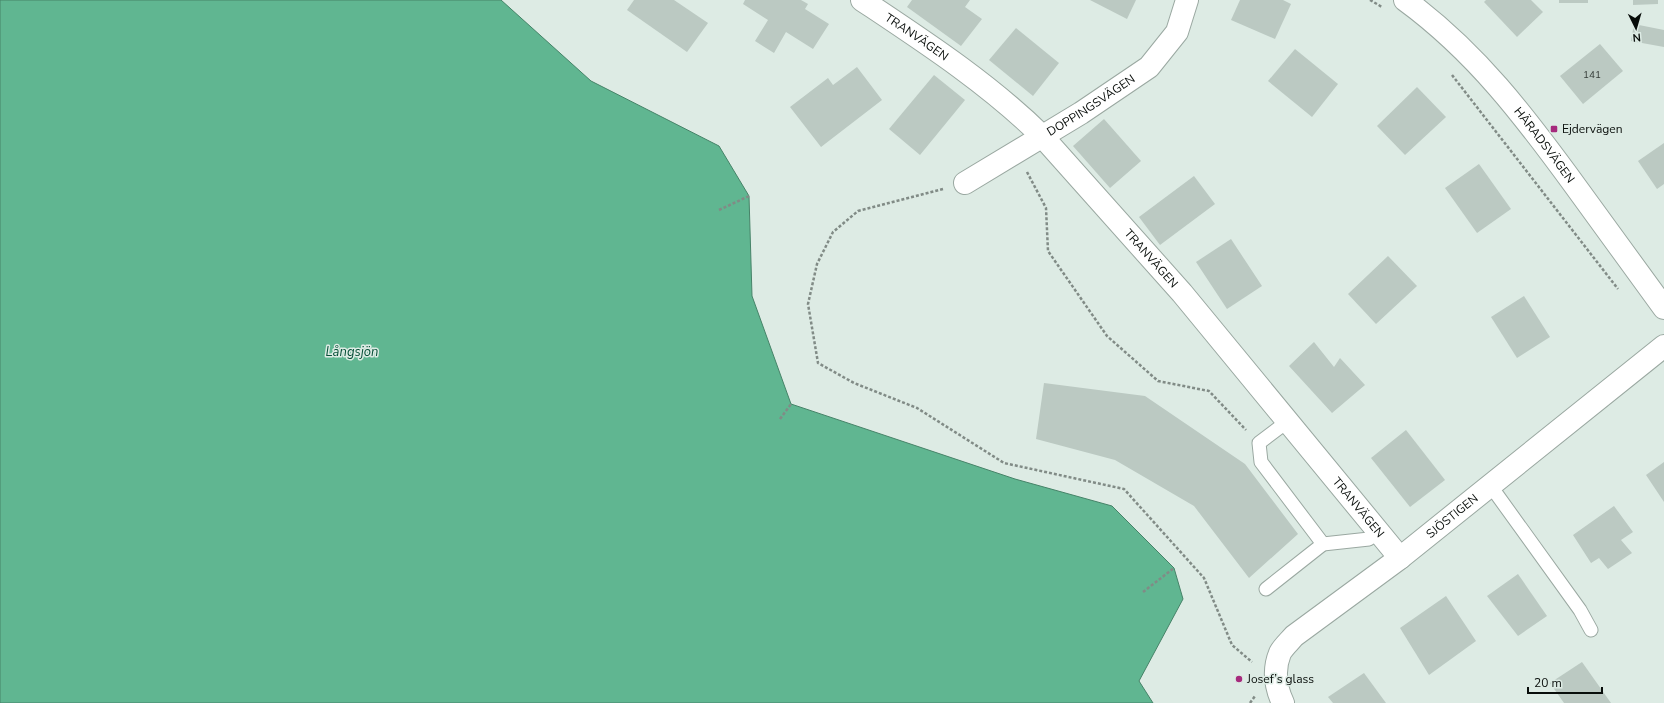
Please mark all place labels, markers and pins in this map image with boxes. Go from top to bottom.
place label: Ejdervägen [1562,121,1623,137]
marker: Ejdervägen [1549,124,1559,134]
place label: Josef’s glass [1246,671,1314,687]
marker: Josef’s glass [1234,674,1244,684]

